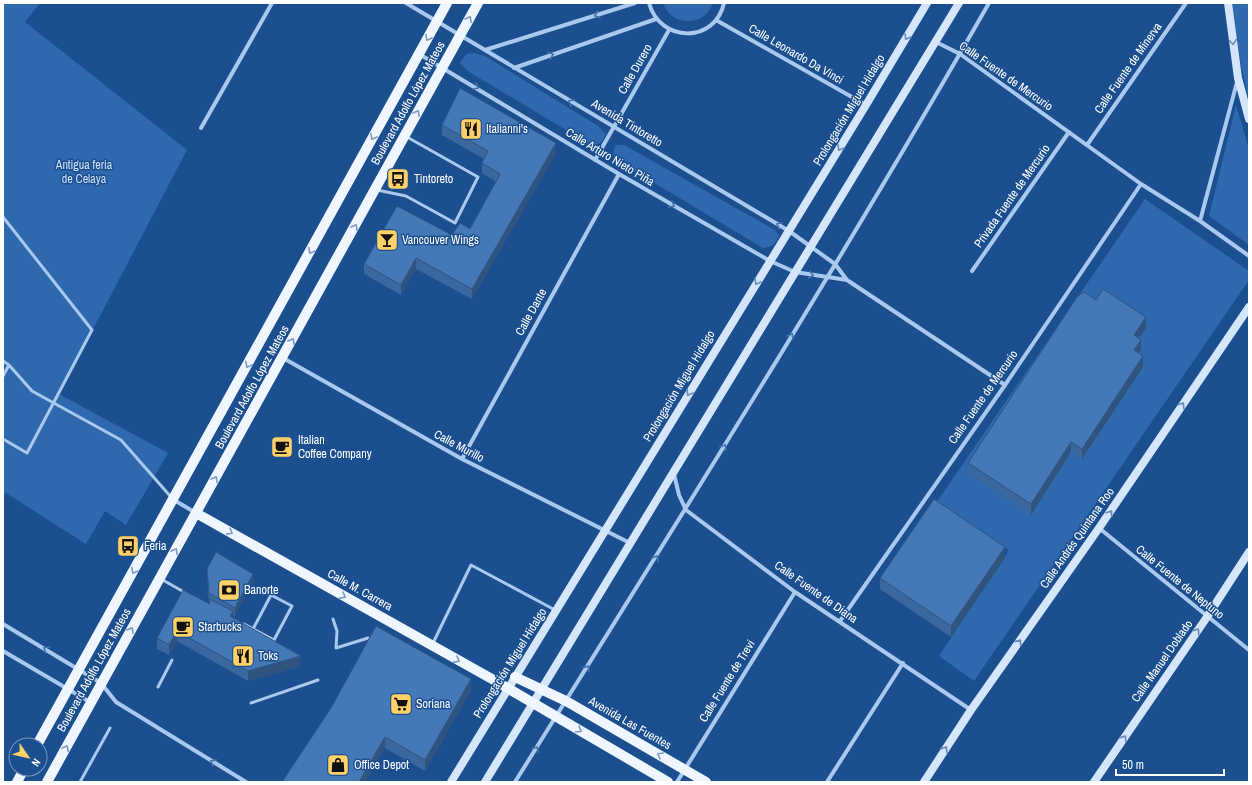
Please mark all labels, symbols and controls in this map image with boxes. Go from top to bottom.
one-way arrow [594,10,601,19]
one-way arrow [464,16,471,23]
street label: Calle Fuente de Minerva [1091,19,1166,117]
street label: Calle Leonardo Da Vinci [746,20,846,88]
one-way arrow [904,33,912,40]
one-way arrow [425,34,432,41]
street label: Boulevard Adolfo López Mateos [367,38,449,168]
street label: Calle Fuente de Mercurio [956,38,1056,114]
one-way arrow [1228,39,1237,45]
street label: Calle Durero [614,41,656,97]
one-way arrow [547,51,554,60]
street label: Prolongación Miguel Hidalgo [809,51,889,169]
one-way arrow [472,83,479,90]
street label: Avenida Tintoretto [588,95,666,151]
one-way arrow [568,99,575,106]
one-way arrow [413,110,420,117]
restaurant icon: Italianni's [458,116,484,142]
place label: Italianni's [486,121,528,137]
street label: Calle Arturo Nieto Piña [563,124,658,190]
one-way arrow [371,133,378,140]
street label: Privada Fuente de Mercurio [970,141,1054,251]
one-way arrow [838,144,845,151]
park label: Antigua feria de Celaya [55,157,113,187]
bus stop icon: Tintoreto [385,166,411,192]
place label: Tintoreto [414,171,453,187]
one-way arrow [667,200,675,207]
one-way arrow [776,222,783,229]
one-way arrow [350,224,357,231]
bar icon: Vancouver Wings [374,227,400,253]
place label: Vancouver Wings [402,232,479,248]
one-way arrow [308,247,315,254]
one-way arrow [808,270,814,278]
one-way arrow [754,278,761,285]
street label: Calle Dante [512,286,550,338]
street label: Boulevard Adolfo López Mateos [211,322,293,452]
street label: Prolongación Miguel Hidalgo [639,327,719,445]
one-way arrow [787,333,794,340]
one-way arrow [288,338,295,345]
street label: Calle Fuente de Mercurio [945,347,1021,447]
one-way arrow [245,361,253,368]
one-way arrow [686,389,694,396]
one-way arrow [1177,402,1185,409]
street label: Calle Murillo [431,426,487,466]
place label: Italian Coffee Company [298,432,372,462]
cafe icon: Italian Coffee Company [269,434,295,460]
one-way arrow [719,444,727,451]
one-way arrow [211,476,218,483]
street label: Calle Andrés Quintana Roo [1036,484,1118,592]
one-way arrow [1105,510,1112,517]
one-way arrow [226,528,233,535]
bus stop icon: Feria [115,533,141,559]
place label: Feria [144,538,167,554]
street label: Calle Fuente de Neptuno [1132,541,1228,623]
one-way arrow [170,548,178,555]
one-way arrow [651,555,658,562]
street label: Calle Fuente de Diana [771,557,861,627]
street label: Calle M. Carrera [325,566,396,615]
one-way arrow [132,567,139,574]
bank icon: Banorte [216,577,242,603]
place label: Banorte [244,582,278,598]
one-way arrow [339,592,346,599]
street label: Boulevard Adolfo López Mateos [53,605,135,735]
street label: Prolongación Miguel Hidalgo [470,605,550,721]
cafe icon: Starbucks [170,614,196,640]
street label: Calle Manuel Doblado [1128,617,1196,705]
place label: Starbucks [198,619,242,635]
one-way arrow [126,627,133,634]
one-way arrow [1192,628,1200,635]
street label: Calle Fuente de Trevi [695,637,759,725]
one-way arrow [1014,639,1022,646]
restaurant icon: Toks [230,643,256,669]
one-way arrow [43,647,50,654]
place label: Toks [258,648,278,664]
one-way arrow [453,655,460,662]
one-way arrow [582,665,589,672]
supermarket icon: Soriana [388,691,414,717]
street label: Avenida Las Fuentes [585,692,674,753]
place label: Soriana [416,696,451,712]
one-way arrow [575,725,582,732]
one-way arrow [1119,736,1126,743]
north arrow [8,737,48,777]
one-way arrow [61,745,68,752]
one-way arrow [531,746,538,753]
one-way arrow [940,746,948,753]
scale bar [1116,751,1224,777]
shop icon: Office Depot [325,752,351,778]
one-way arrow [657,752,664,759]
text: N [29,756,44,769]
place label: Office Depot [354,757,409,773]
text: 50 m [1122,757,1144,773]
one-way arrow [210,759,217,766]

